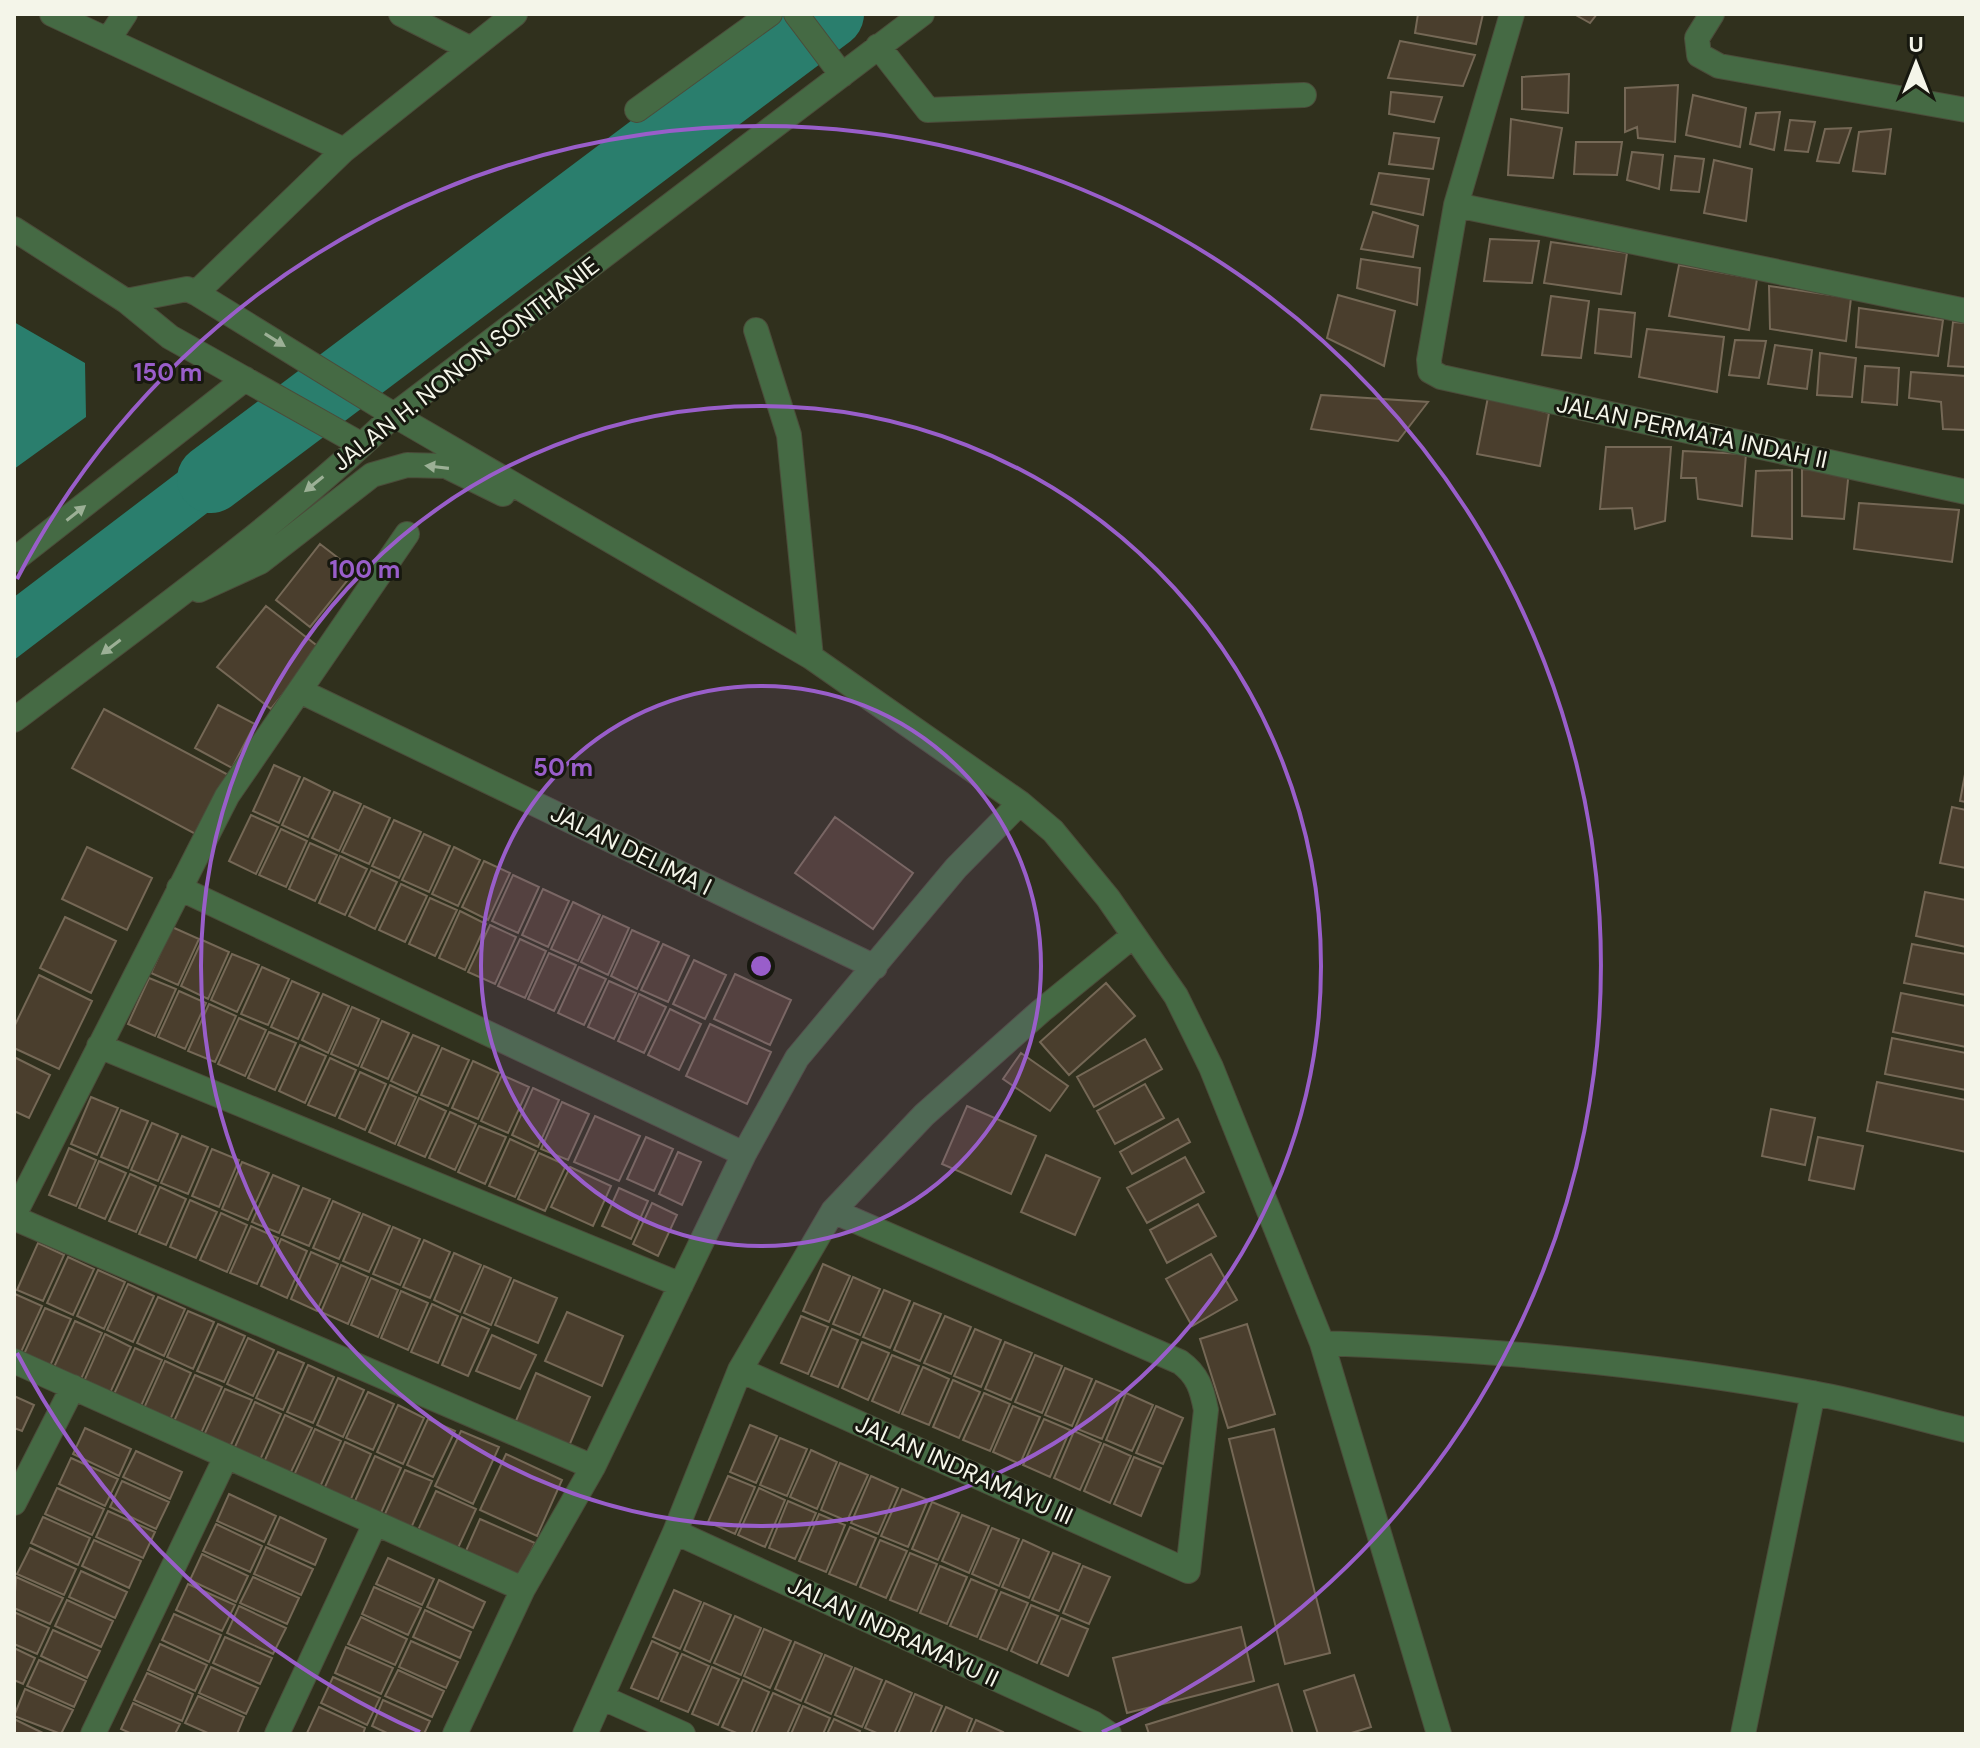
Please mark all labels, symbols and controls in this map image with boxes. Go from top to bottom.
north arrow [1876,24,1956,104]
text: U [1908,30,1924,59]
street label: JALAN H. NONON SONTHANIE [326,250,605,477]
one-way arrow [264,333,286,347]
text: 150 m [134,357,202,388]
street label: JALAN PERMATA INDAH II [1554,388,1830,475]
one-way arrow [425,460,450,473]
one-way arrow [304,475,324,492]
one-way arrow [66,506,86,522]
text: 100 m [330,554,400,585]
one-way arrow [101,638,121,654]
text: 50 m [533,752,593,783]
street label: JALAN DELIMA I [546,797,717,902]
centre of rings [747,952,775,980]
street label: JALAN INDRAMAYU III [851,1408,1078,1531]
street label: JALAN INDRAMAYU II [783,1569,1004,1694]

